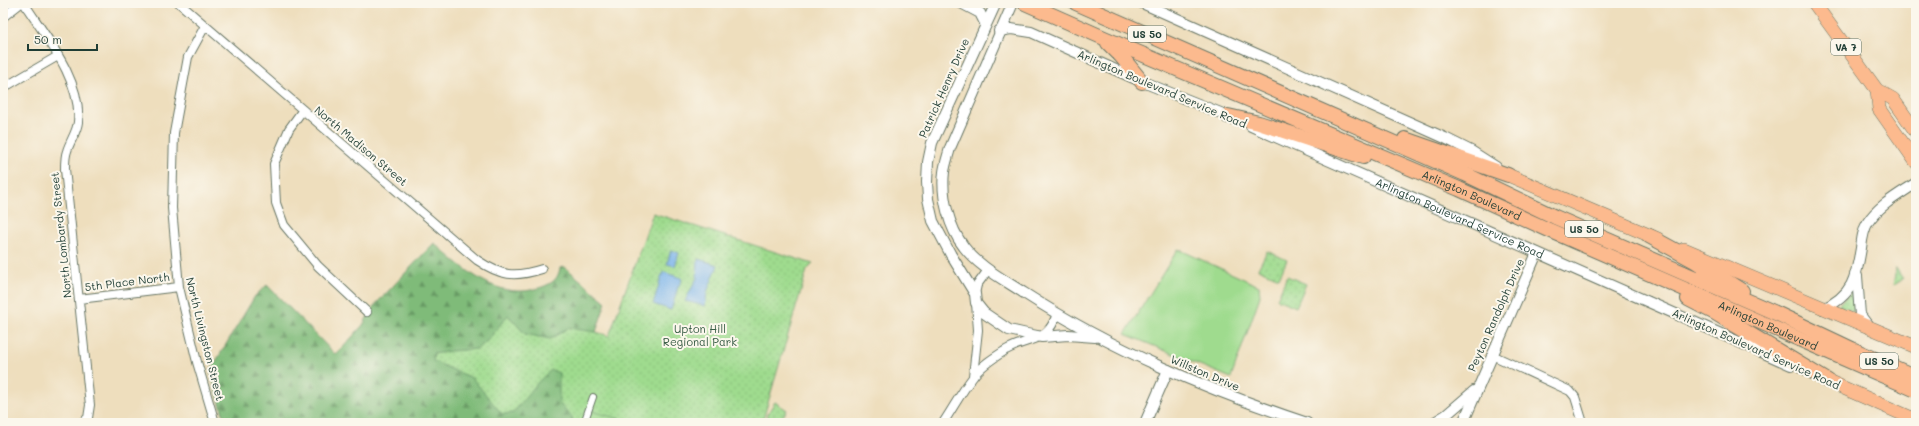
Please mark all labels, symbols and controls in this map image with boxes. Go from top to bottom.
scale bar [28,26,97,52]
road number: US 50 [1128,26,1166,42]
text: 50 m [34,31,62,47]
street label: Patrick Henry Drive [915,35,972,140]
road number: VA 7 [1831,39,1861,55]
street label: Arlington Boulevard Service Road [1075,46,1249,131]
street label: North Madison Street [312,102,411,189]
street label: Arlington Boulevard [1420,166,1524,223]
street label: North Lombardy Street [46,171,75,299]
street label: Arlington Boulevard Service Road [1373,174,1546,262]
road number: US 50 [1565,221,1603,237]
street label: Peyton Randolph Drive [1464,256,1527,374]
street label: 5th Place North [84,269,170,294]
street label: North Livingston Street [183,276,228,402]
street label: Arlington Boulevard [1716,297,1820,353]
street label: Arlington Boulevard Service Road [1670,305,1843,392]
park label: Upton Hill Regional Park [663,321,737,349]
street label: Willston Drive [1168,351,1242,394]
road number: US 50 [1860,353,1898,369]

